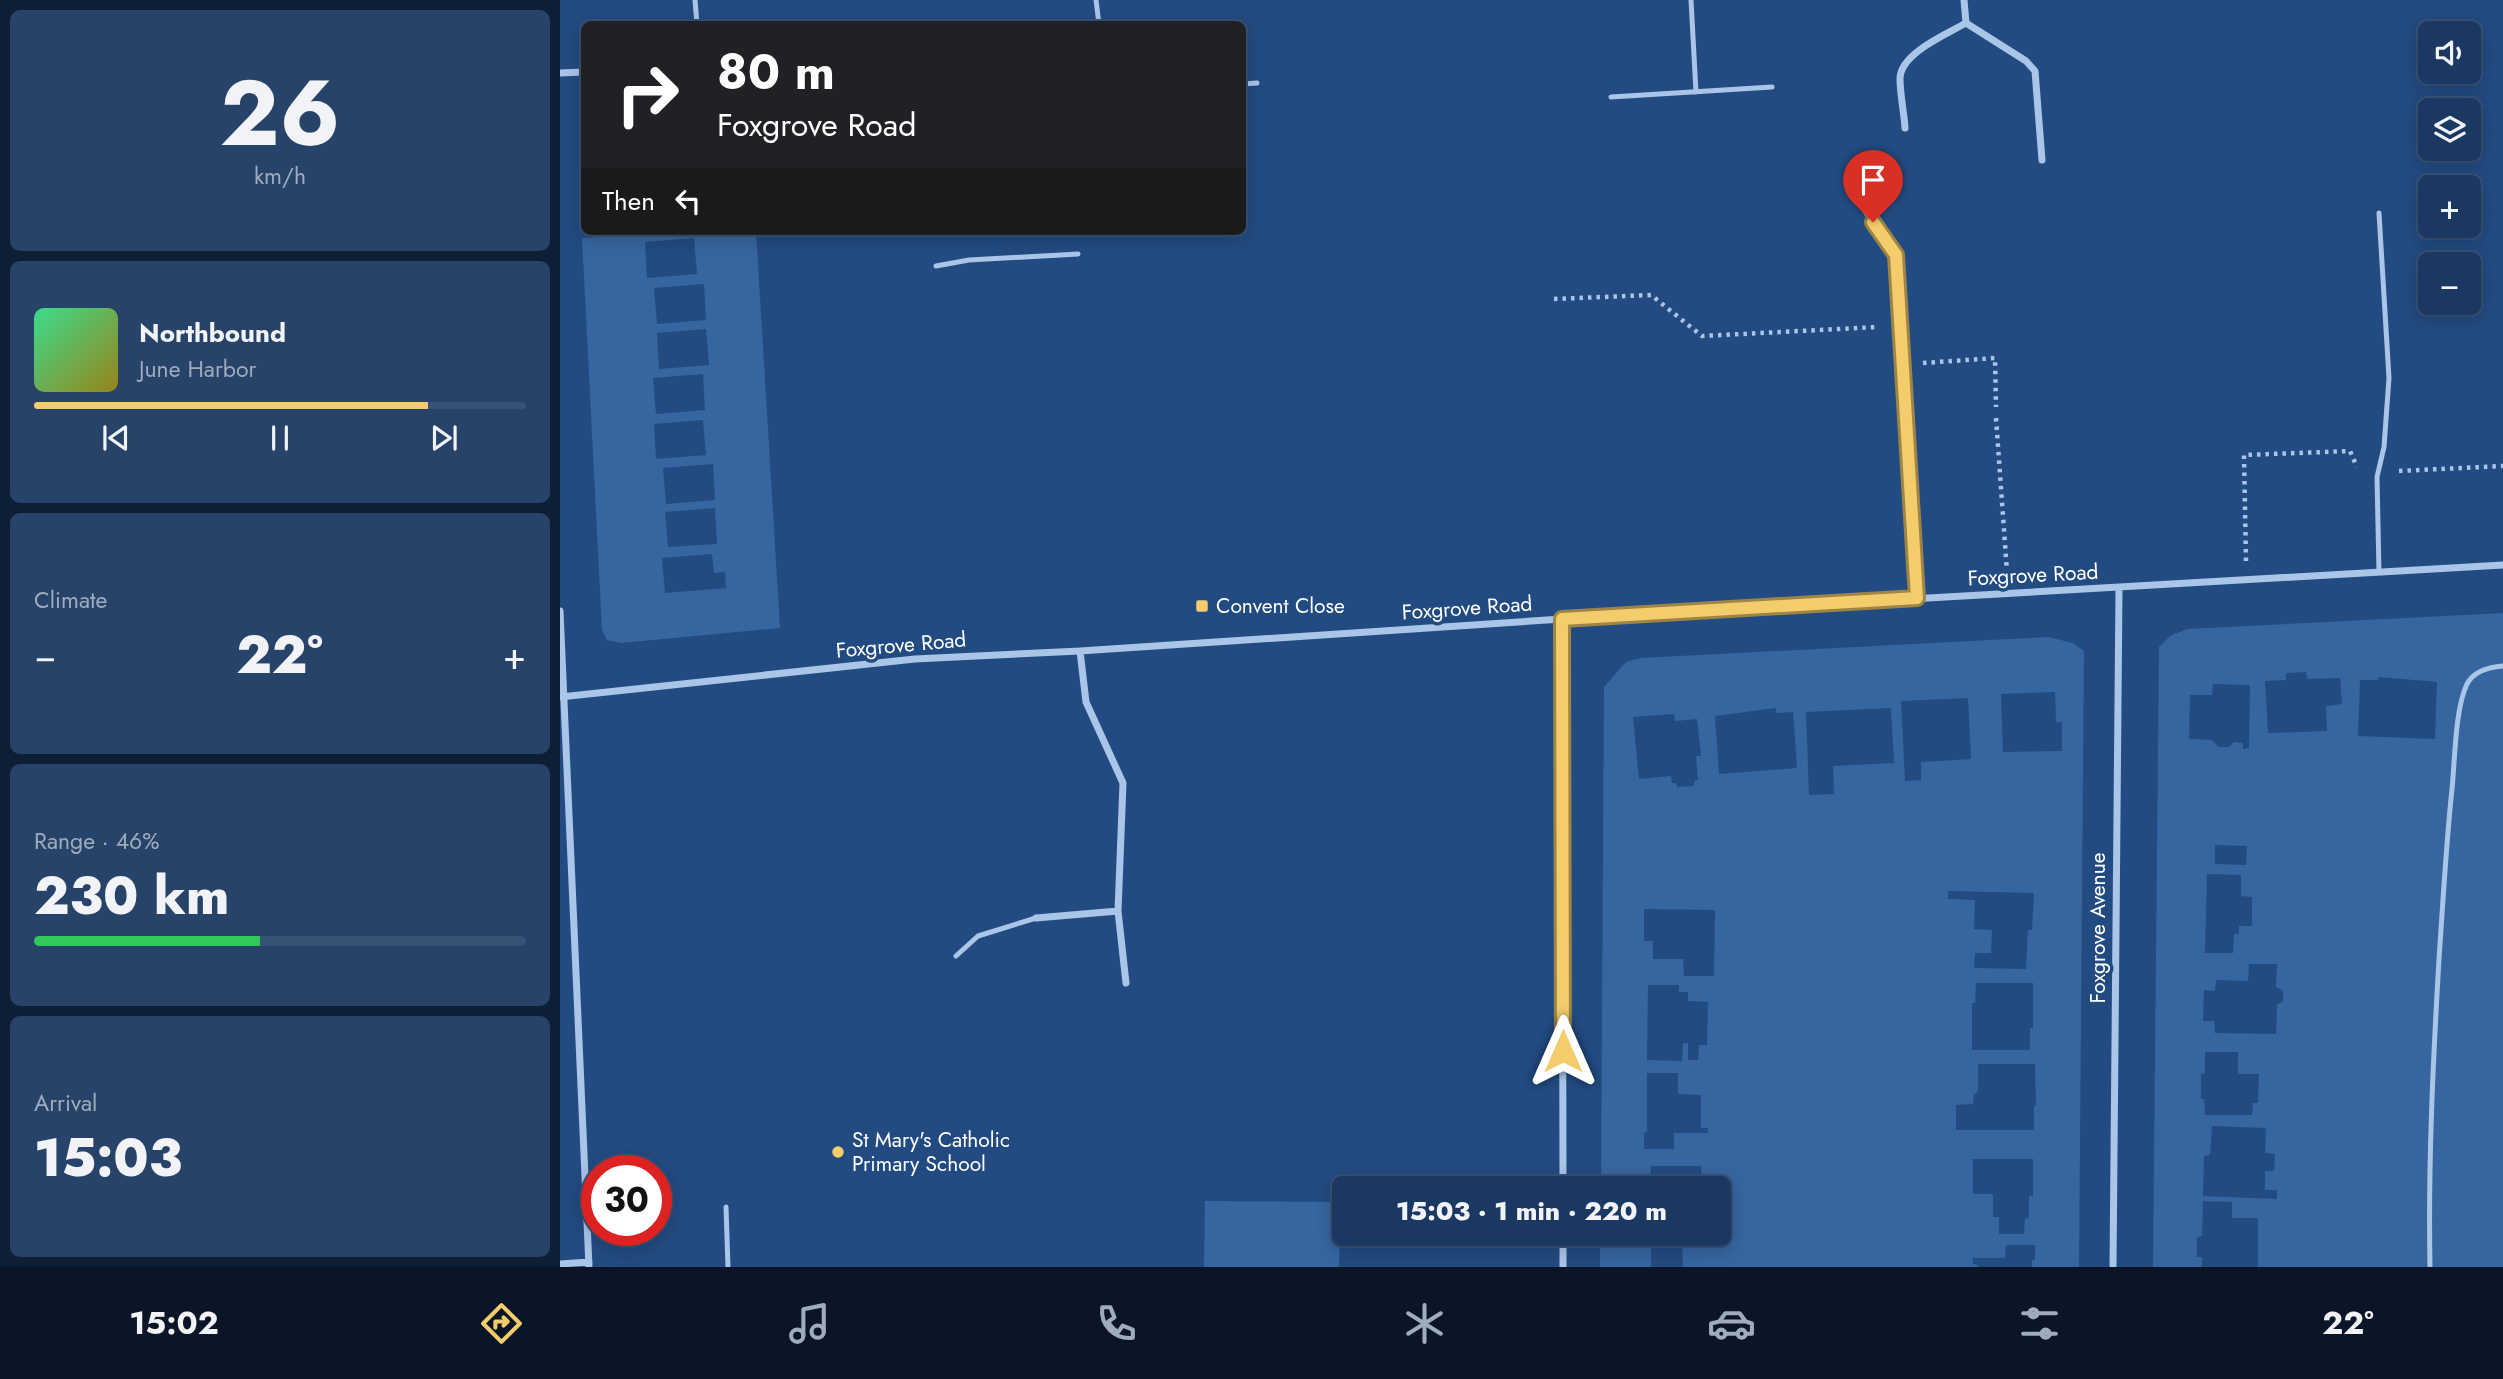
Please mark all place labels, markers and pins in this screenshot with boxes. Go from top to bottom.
pin [1843,150,1903,222]
place label: Convent Close [1216,591,1345,621]
marker: Convent Close [1194,598,1210,614]
place label: St Mary's Catholic Primary School [852,1125,1010,1179]
marker: St Mary's Catholic Primary School [830,1144,846,1160]

